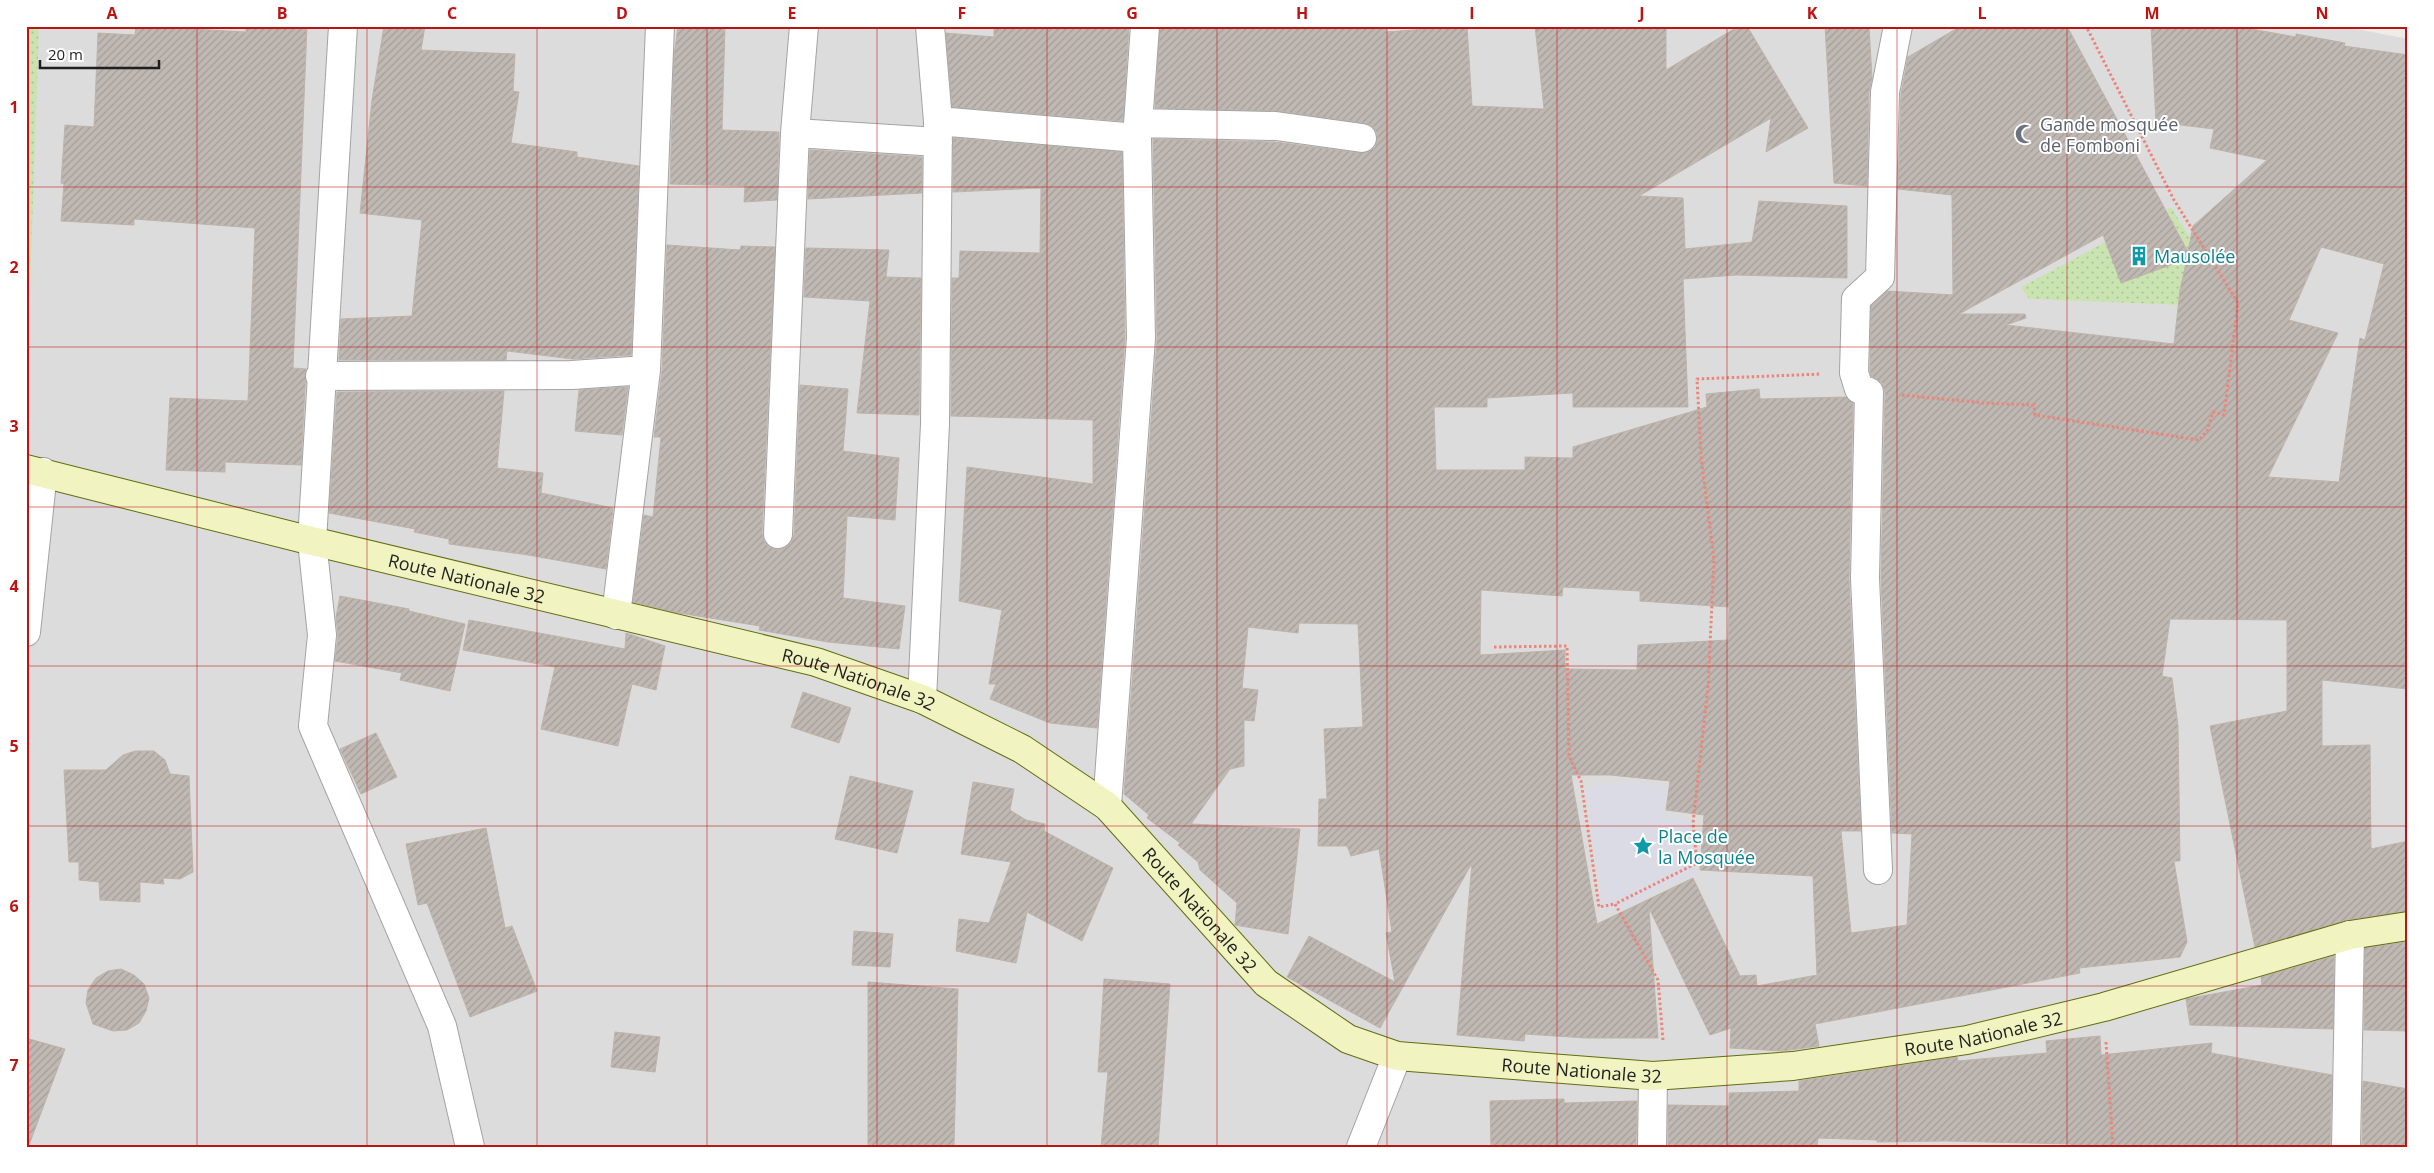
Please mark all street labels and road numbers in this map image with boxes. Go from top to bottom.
street label: Route Nationale 32 [386,548,548,609]
street label: Route Nationale 32 [780,642,940,716]
street label: Route Nationale 32 [1138,842,1263,977]
street label: Route Nationale 32 [1903,1006,2065,1061]
street label: Route Nationale 32 [1501,1052,1663,1088]

